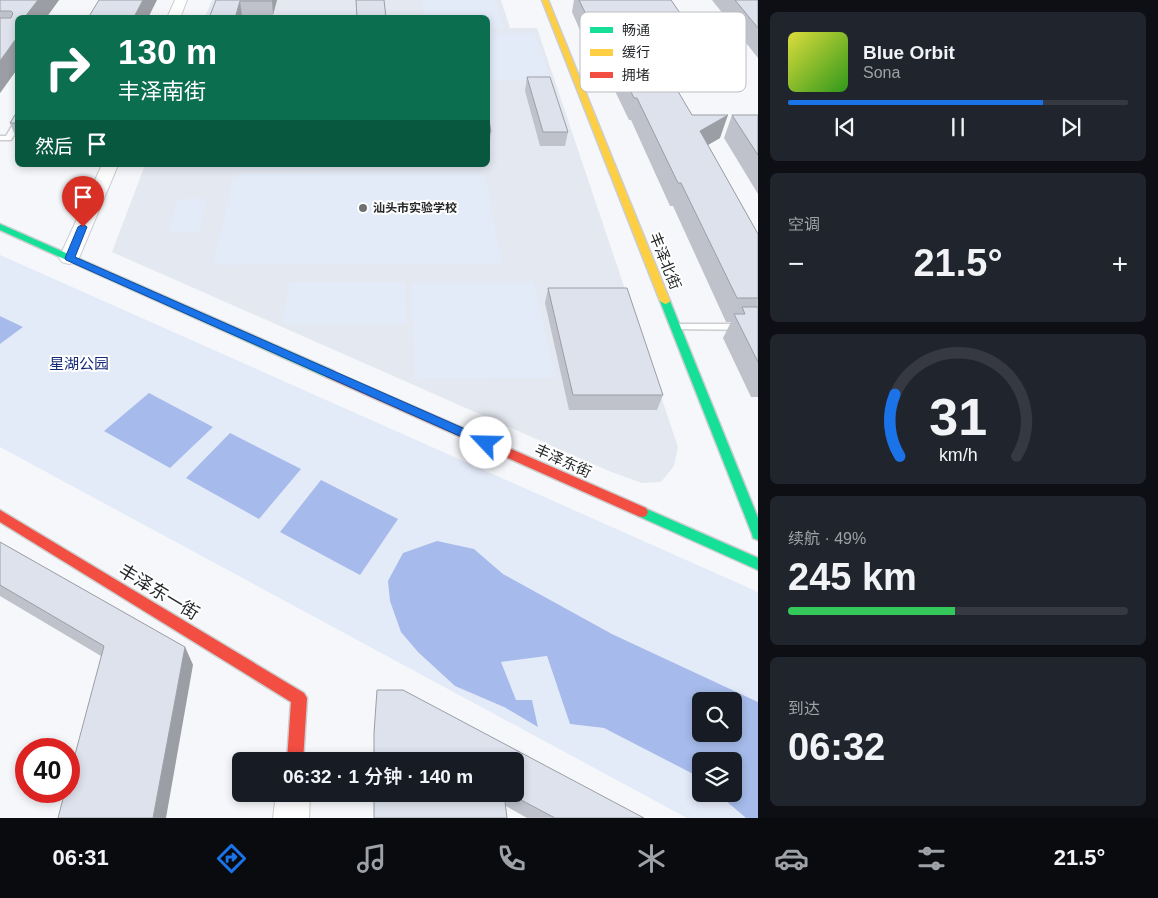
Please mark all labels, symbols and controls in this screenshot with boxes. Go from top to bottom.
legend [580,12,746,92]
text: 畅通 [622,22,650,38]
text: 130 m [118,32,217,71]
icon: right [35,35,100,100]
text: Blue Orbit [863,42,955,63]
text: 缓行 [622,44,650,60]
text: Sona [863,64,900,81]
text: 拥堵 [622,67,650,83]
text: 丰泽南街 [118,79,206,104]
icon: previous [831,113,859,141]
icon: pause [944,113,972,141]
icon: next [1057,113,1085,141]
icon: arrive [83,130,111,158]
text: 然后 [35,136,73,157]
pin [62,176,104,227]
icon: arrive [69,183,97,211]
place label: 汕头市实验学校 [373,201,457,215]
marker: 汕头市实验学校 [357,202,369,214]
text: 空调 [788,216,820,233]
street label: 丰泽北街 [646,230,685,292]
text: 21.5° [913,242,1003,284]
text: − [788,248,804,279]
text: + [1112,248,1128,279]
park label: 星湖公园 [49,355,109,372]
text: 31 [929,388,987,446]
position arrow [459,416,511,468]
street label: 丰泽东街 [532,441,594,481]
text: km/h [939,445,977,465]
text: 续航 · 49% [788,530,866,547]
text: 245 km [788,556,917,598]
street label: 丰泽东一街 [115,560,203,624]
map controls [692,692,742,802]
button: search [692,692,742,742]
text: 到达 [788,700,820,717]
text: 06:32 [788,726,885,768]
speed limit sign: 40 [15,738,80,803]
button: layers [692,752,742,802]
text: 06:32 · 1 分钟 · 140 m [283,766,473,787]
icon: directions [214,841,249,876]
icon: music [354,841,389,876]
icon: phone [494,841,529,876]
icon: climate [634,841,669,876]
icon: car [774,841,809,876]
icon: filters [914,841,949,876]
text: 06:31 [53,845,109,870]
text: 21.5° [1054,845,1105,870]

